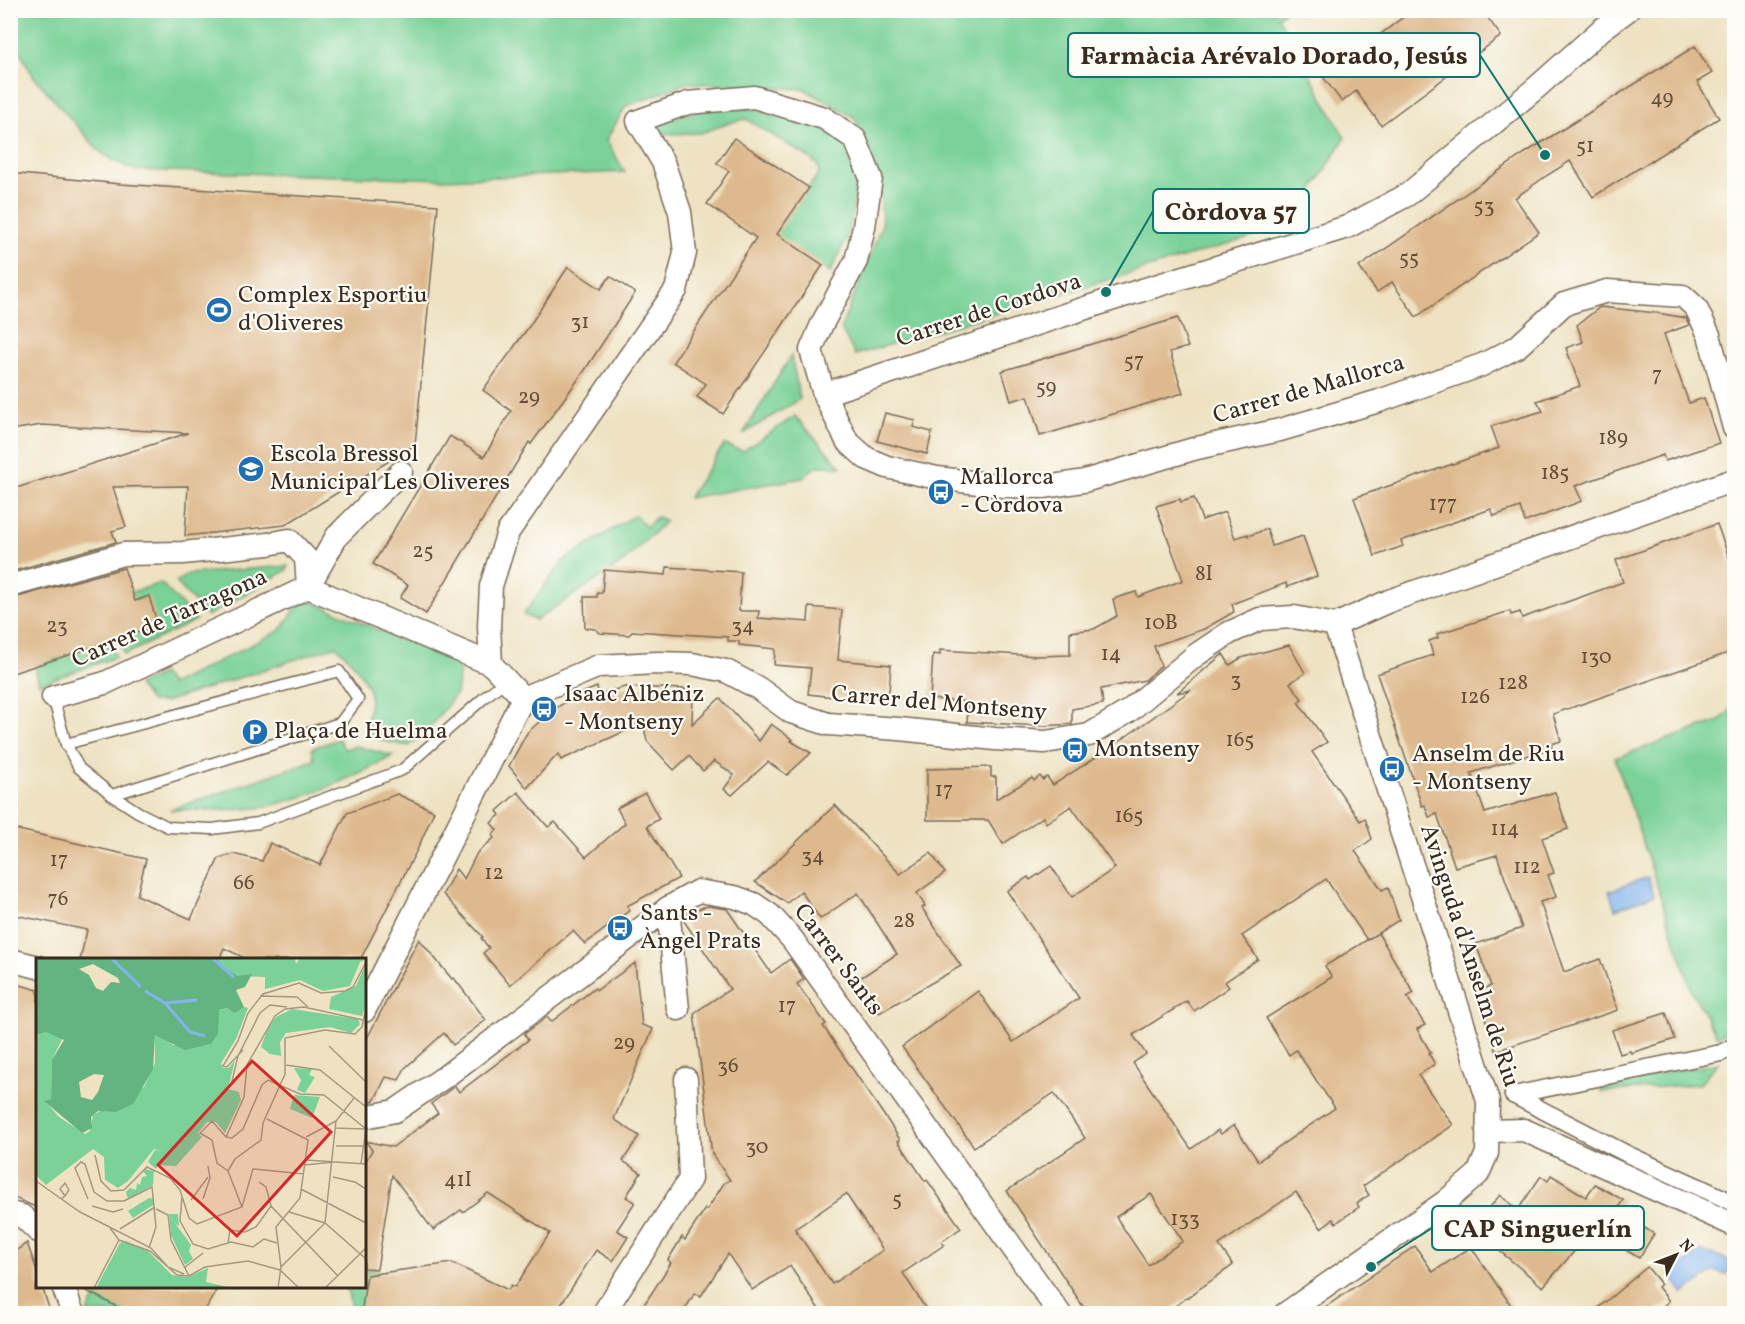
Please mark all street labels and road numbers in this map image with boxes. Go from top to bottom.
street label: Carrer de Cordova [892,265,1086,357]
street label: Carrer de Mallorca [1209,346,1409,434]
street label: Carrer de Tarragona [67,561,273,677]
street label: Carrer del Montseny [830,678,1048,730]
street label: Avinguda d'Anselm de Riu [1410,820,1528,1092]
street label: Carrer Sants [785,897,891,1023]

